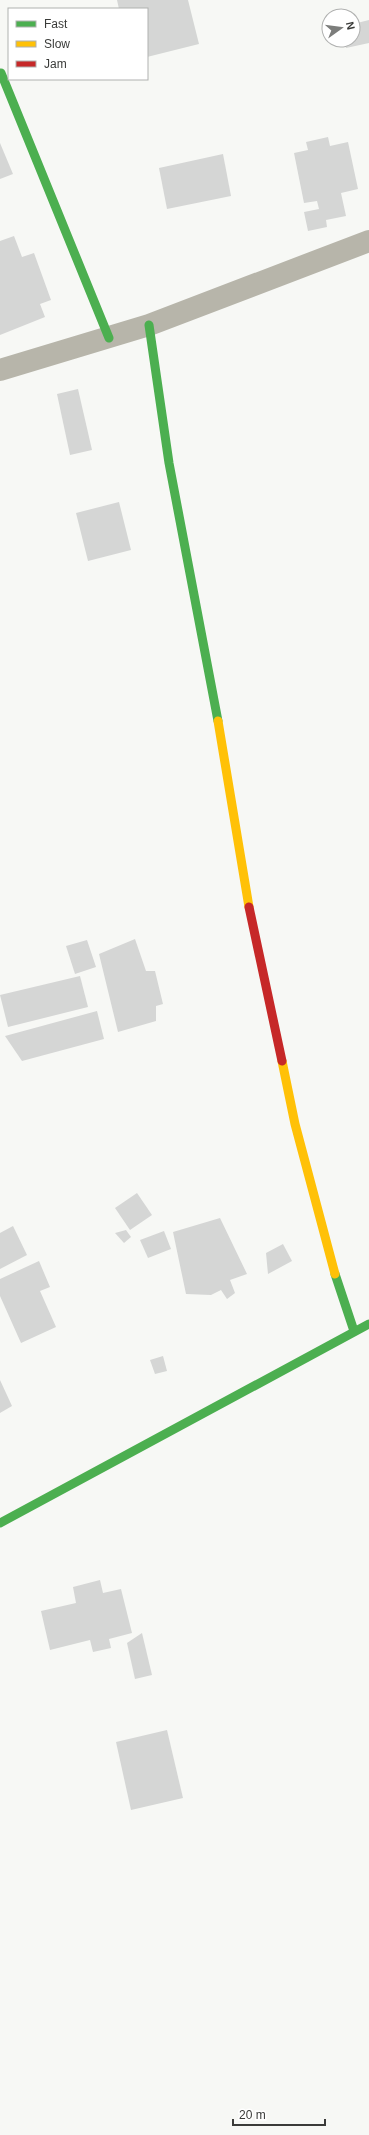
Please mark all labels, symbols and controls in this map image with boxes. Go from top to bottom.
legend [8,8,148,80]
north arrow [321,8,361,48]
text: Fast [44,17,68,31]
text: N [344,20,357,31]
text: Slow [44,37,70,51]
text: Jam [44,57,67,71]
scale bar [233,2101,325,2127]
text: 20 m [239,2108,266,2122]

